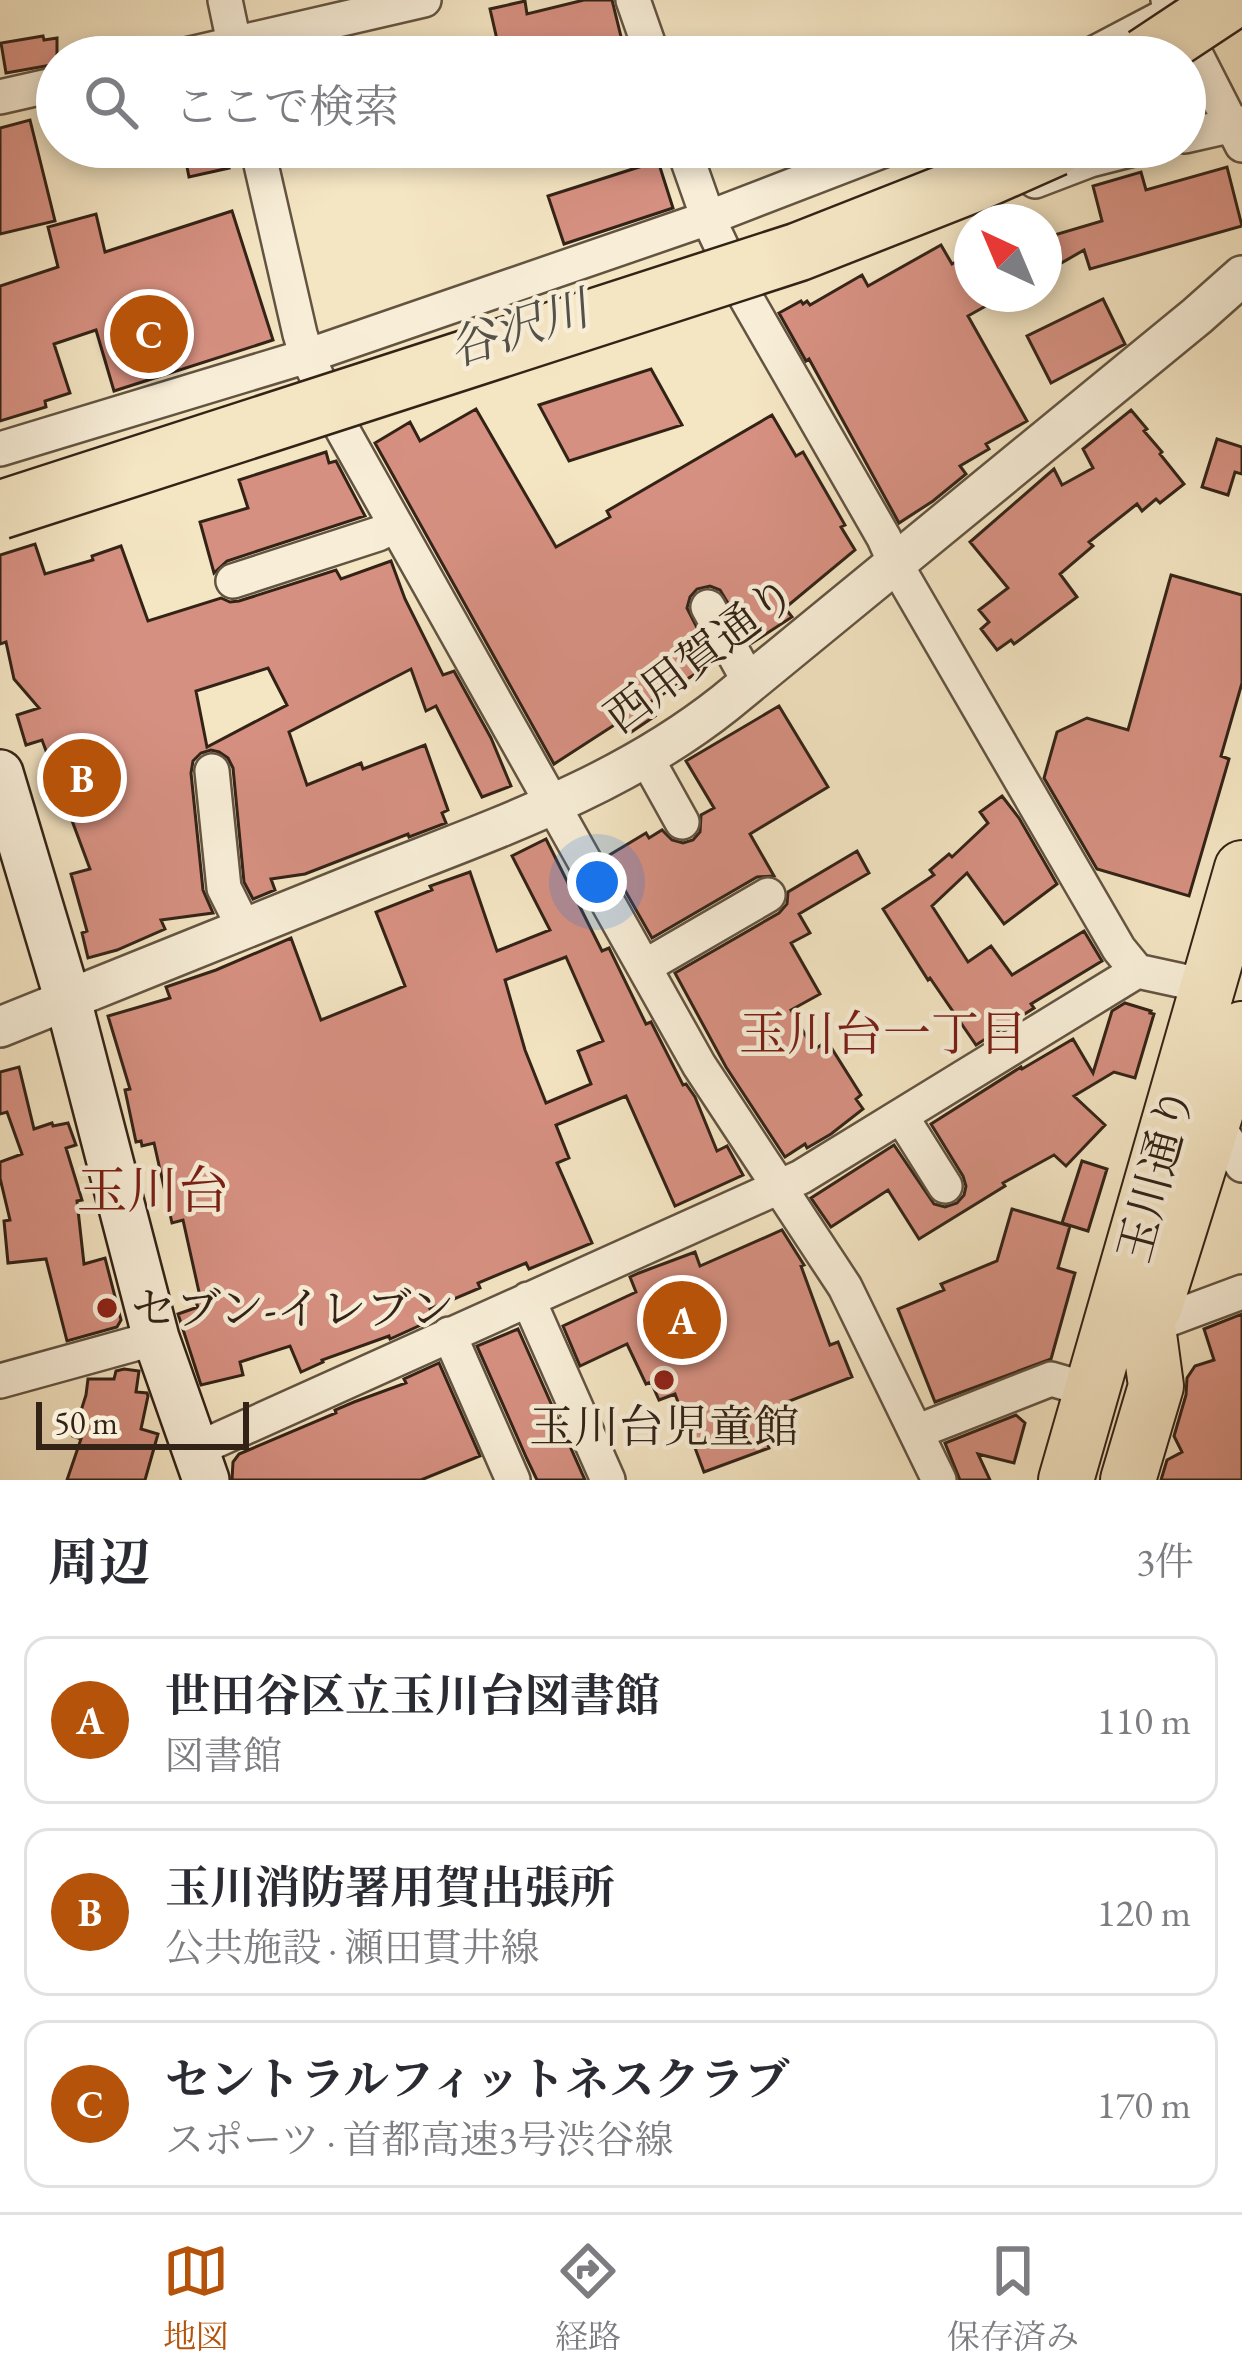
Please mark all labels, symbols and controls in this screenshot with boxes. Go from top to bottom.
search box [36,36,1206,168]
icon: search [78,69,144,135]
text: ここで検索 [174,77,399,135]
north arrow [954,204,1062,312]
water label: 谷沢川 [440,275,601,380]
pin: C [110,289,188,379]
street label: 西用賀通り [593,563,807,745]
pin: B [43,733,121,823]
your location [567,852,627,912]
district label: 玉川台一丁目 [739,1002,1027,1064]
street label: 玉川通り [1104,1080,1206,1268]
district label: 玉川台 [76,1157,230,1223]
pin: A [643,1275,721,1365]
place label: セブン-イレブン [131,1279,455,1337]
marker: セブン-イレブン [94,1295,120,1321]
marker: 玉川台児童館 [651,1367,677,1393]
scale bar [36,1396,249,1449]
place label: 玉川台児童館 [529,1397,799,1455]
text: 50 m [54,1401,118,1444]
text: 周辺 [48,1529,150,1595]
text: 3件 [1136,1536,1194,1587]
text: 世田谷区立玉川台図書館 [165,1666,660,1724]
text: A [76,1695,104,1746]
text: 110 m [1097,1695,1191,1746]
text: 図書館 [165,1730,282,1781]
text: 玉川消防署用賀出張所 [165,1858,615,1916]
text: B [78,1887,102,1938]
text: 120 m [1097,1887,1191,1938]
text: 公共施設 · 瀬田貫井線 [165,1922,539,1973]
text: セントラルフィットネスクラブ [165,2050,790,2108]
text: C [76,2079,104,2130]
text: 170 m [1097,2079,1191,2130]
text: スポーツ · 首都高速3号渋谷線 [165,2114,674,2165]
tab: 地図 [163,2238,229,2358]
tab: 経路 [555,2238,621,2358]
tab: 保存済み [947,2238,1079,2358]

